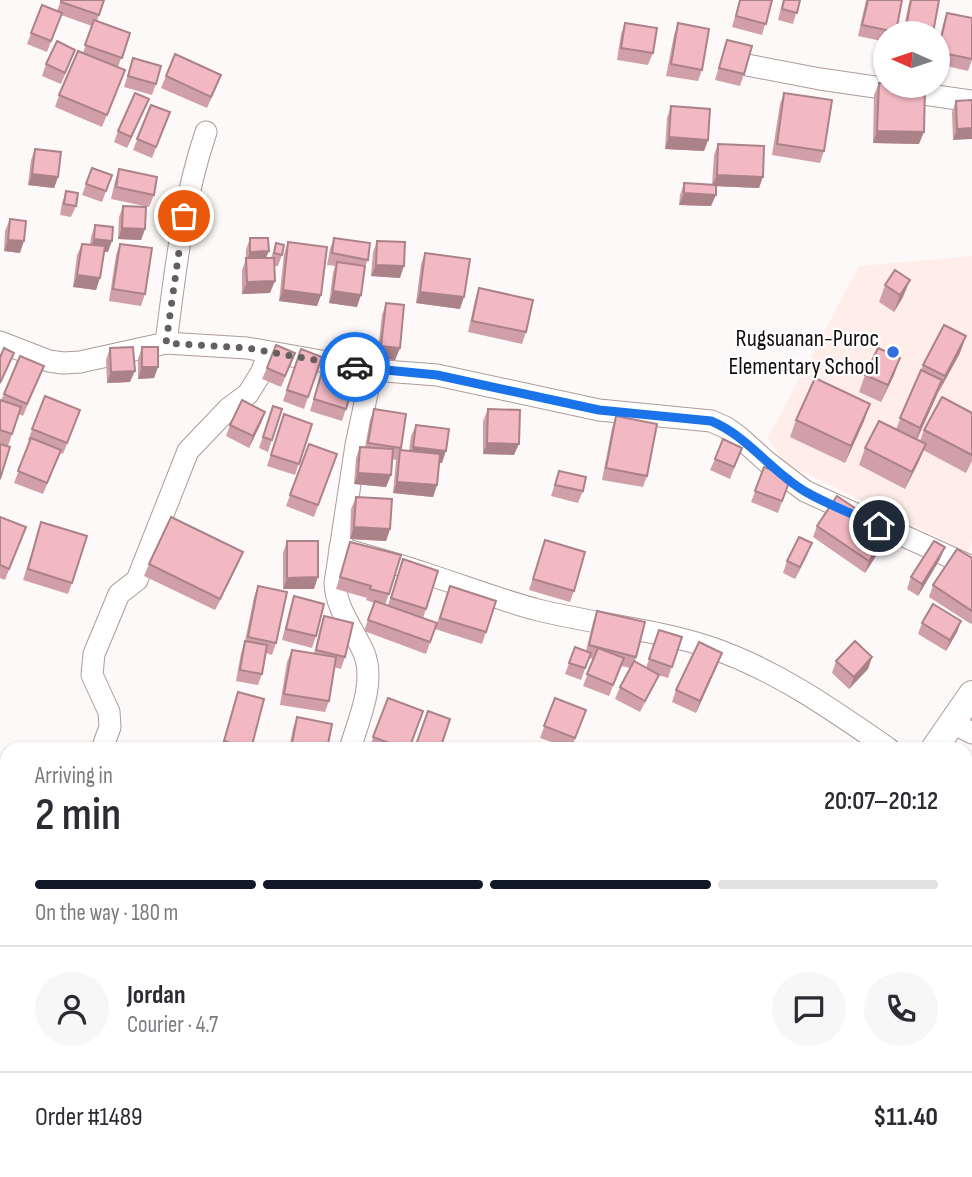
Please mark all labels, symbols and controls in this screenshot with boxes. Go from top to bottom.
north arrow [873,21,950,98]
map controls [873,21,950,98]
pin [154,186,214,246]
icon: bag [165,197,203,235]
place label: Rugsuanan-Puroc Elementary School [728,324,879,381]
courier [320,332,390,402]
marker: Rugsuanan-Puroc Elementary School [885,344,901,360]
icon: car [336,348,374,386]
pin [849,496,909,556]
icon: home [860,507,898,545]
text: Arriving in [35,762,113,790]
text: 20:07–20:12 [824,786,938,817]
text: 2 min [35,788,121,843]
text: On the way · 180 m [35,899,178,927]
button: person [35,972,109,1046]
button: chat [772,972,846,1046]
button: phone [864,972,938,1046]
text: Jordan [127,980,185,1011]
text: Courier · 4.7 [127,1011,218,1039]
text: Order #1489 [35,1102,143,1133]
text: $11.40 [873,1102,938,1133]

